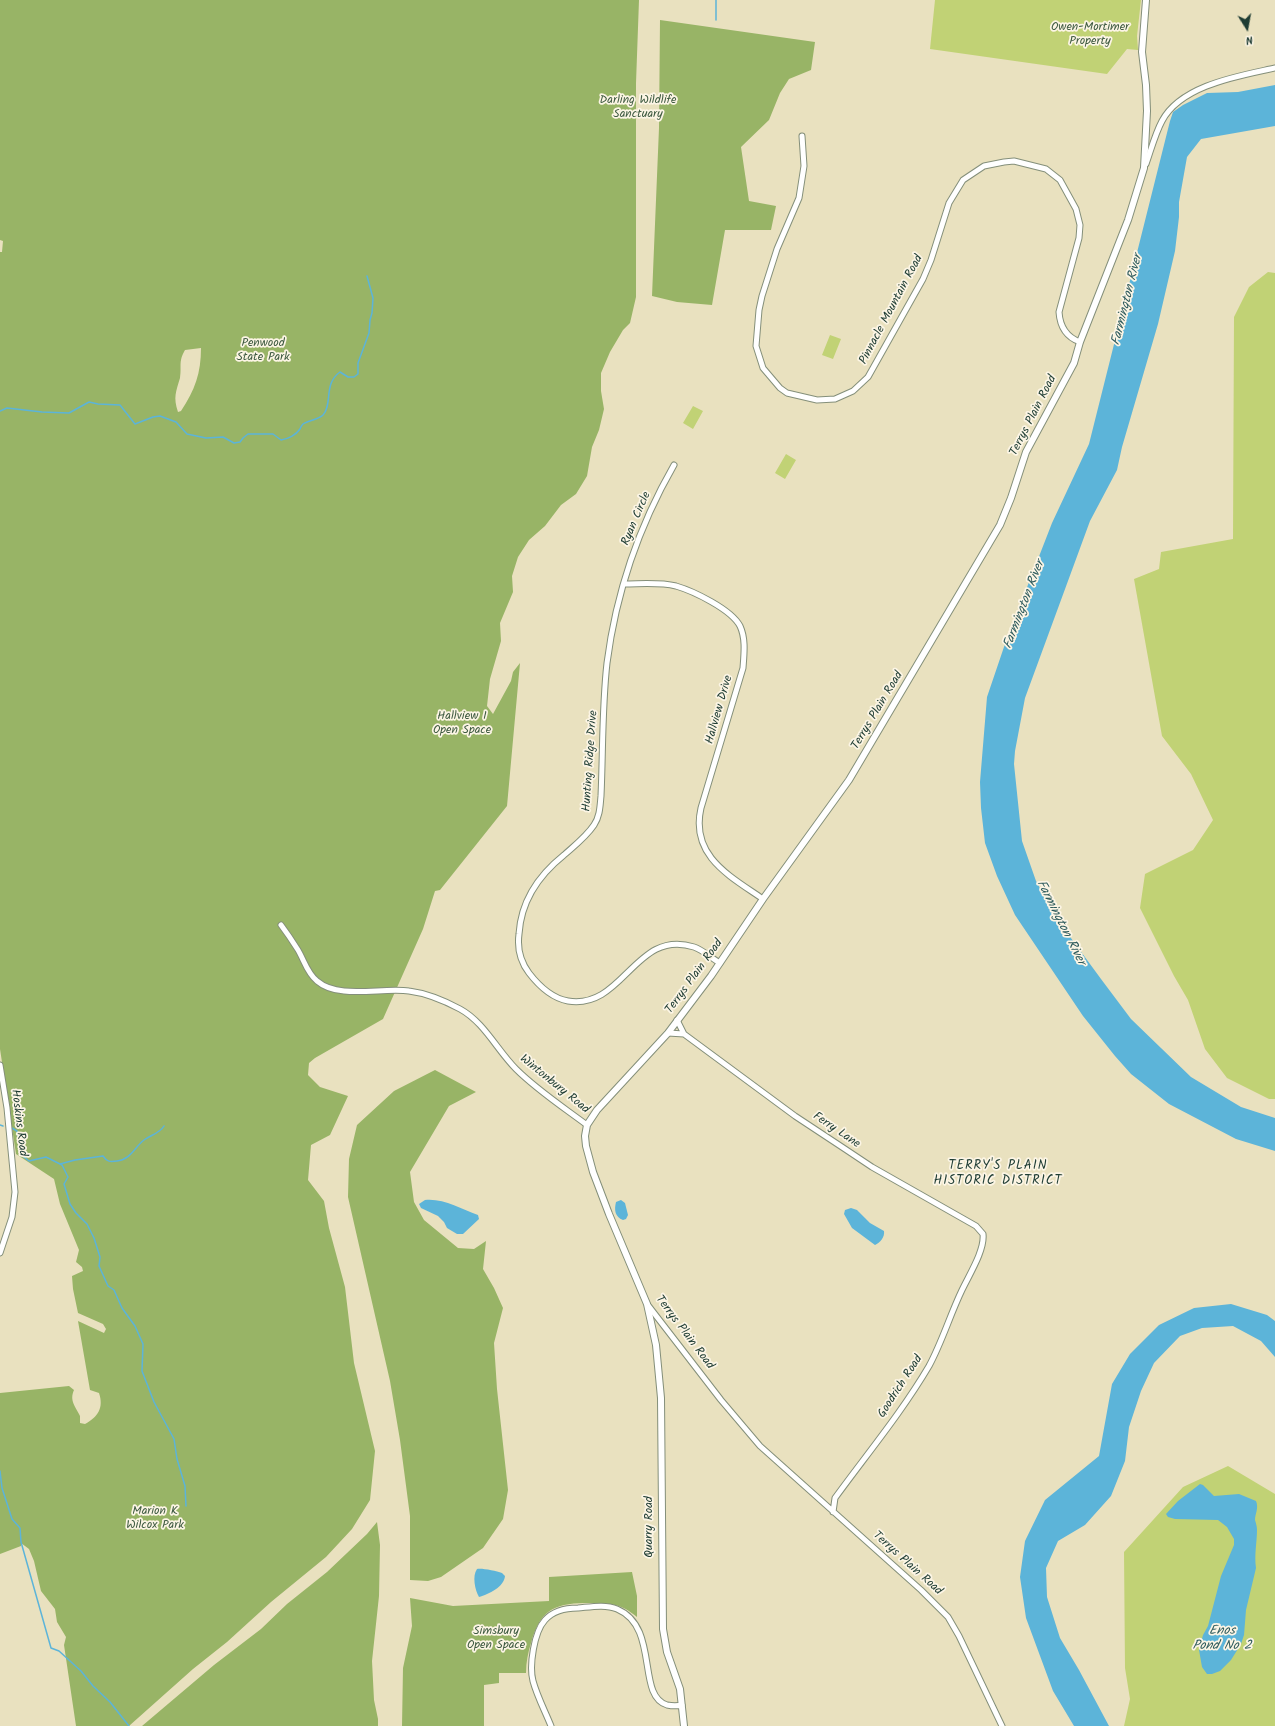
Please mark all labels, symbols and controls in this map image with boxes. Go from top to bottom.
north arrow [1227,8,1267,48]
park label: Owen-Mortimer Property [1051,21,1129,49]
text: N [1244,30,1254,49]
park label: Darling Wildlife Sanctuary [600,94,676,122]
street label: Pinnacle Mountain Road [857,253,927,367]
water label: Farmington River [1109,253,1147,347]
park label: Penwood State Park [236,337,290,365]
street label: Terrys Plain Road [1007,373,1061,459]
street label: Ryan Circle [619,490,655,548]
water label: Farmington River [1001,559,1049,651]
street label: Terrys Plain Road [849,669,907,753]
street label: Hallview Drive [703,674,737,746]
park label: Hallview I Open Space [433,710,491,738]
street label: Hunting Ridge Drive [580,710,602,812]
water label: Farmington River [1032,878,1088,968]
street label: Terrys Plain Road [663,937,727,1017]
street label: Wintonbury Road [516,1052,592,1118]
street label: Hoskins Road [7,1089,29,1157]
street label: Ferry Lane [810,1110,862,1152]
district label: TERRY'S PLAIN HISTORIC DISTRICT [934,1159,1062,1190]
street label: Terrys Plain Road [652,1293,716,1373]
street label: Goodrich Road [875,1353,927,1421]
street label: Quarry Road [643,1496,657,1558]
park label: Marion K Wilcox Park [126,1505,184,1533]
street label: Terrys Plain Road [869,1529,945,1599]
water label: Enos Pond No 2 [1192,1624,1252,1655]
park label: Simsbury Open Space [467,1625,525,1653]

